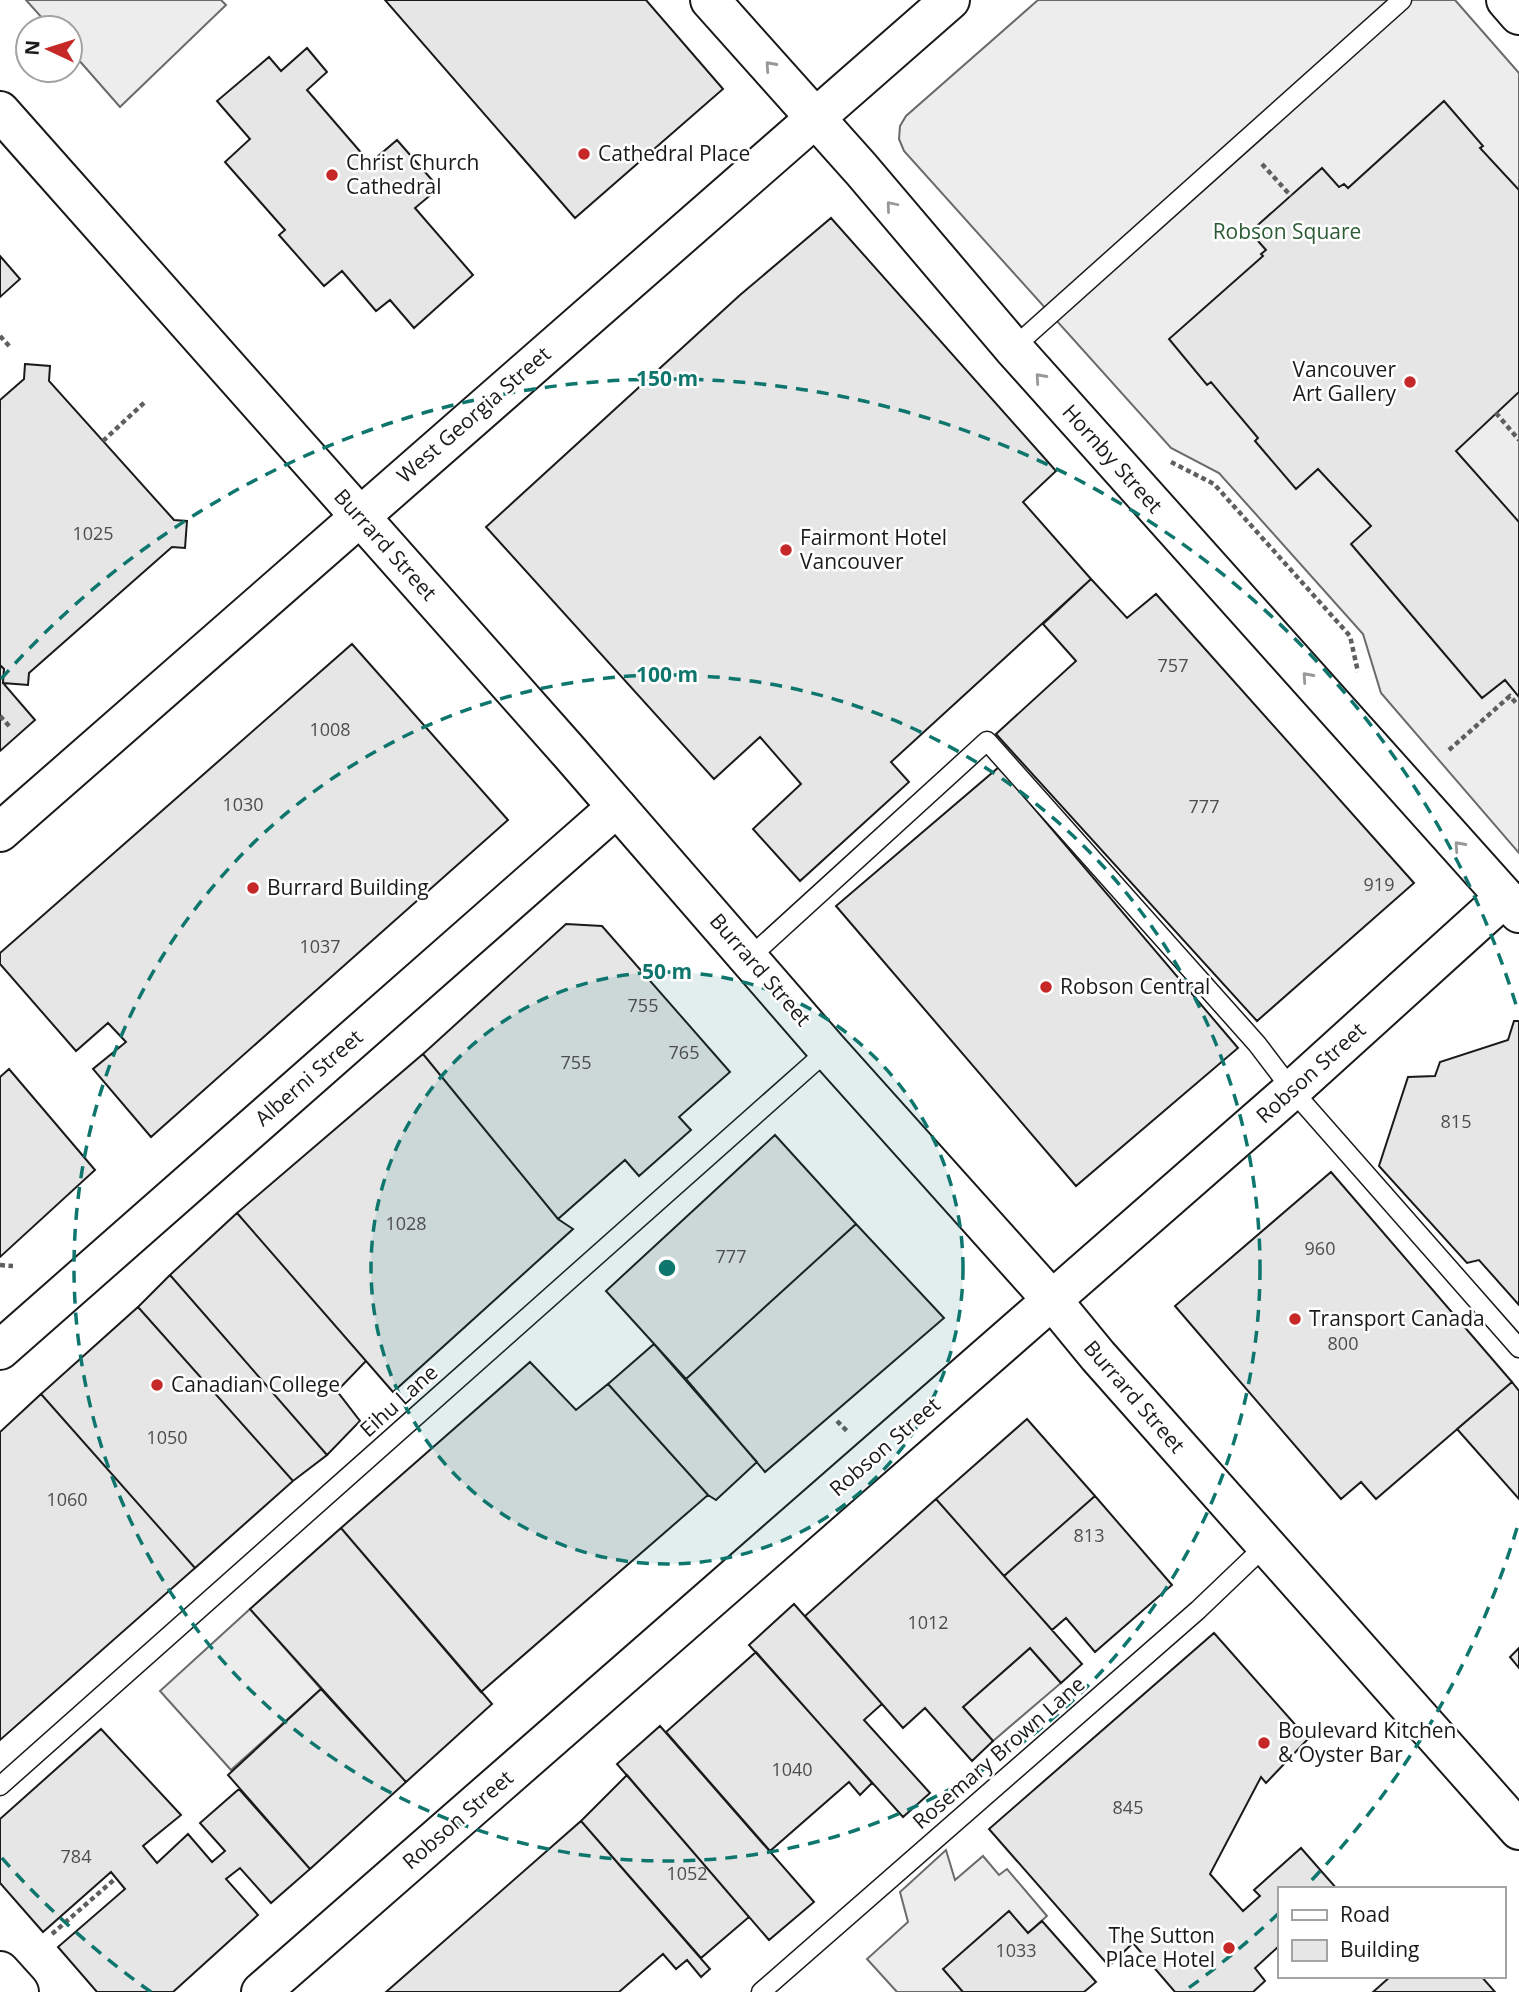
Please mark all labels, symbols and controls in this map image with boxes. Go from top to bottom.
north arrow [14,14,84,84]
text: N [19,39,46,56]
one-way arrow [765,61,778,74]
place label: Cathedral Place [598,139,750,167]
marker: Cathedral Place [576,146,592,162]
place label: Christ Church Cathedral [346,148,479,200]
marker: Christ Church Cathedral [324,167,340,183]
one-way arrow [887,201,899,214]
park label: Robson Square [1213,217,1361,245]
street label: West Georgia Street [391,340,556,489]
place label: Vancouver Art Gallery [1292,355,1396,407]
text: 150 m [636,364,698,392]
one-way arrow [1036,373,1048,386]
marker: Vancouver Art Gallery [1402,374,1418,390]
street label: Hornby Street [1056,398,1169,519]
street label: Burrard Street [328,483,443,606]
house number: 1025 [72,521,114,545]
place label: Fairmont Hotel Vancouver [800,523,947,575]
marker: Fairmont Hotel Vancouver [778,542,794,558]
house number: 757 [1158,653,1188,677]
text: 100 m [636,660,698,688]
one-way arrow [1303,672,1315,685]
house number: 1008 [309,717,351,741]
house number: 1030 [222,792,264,816]
house number: 777 [1189,794,1219,818]
one-way arrow [1455,841,1467,854]
house number: 919 [1364,872,1394,896]
place label: Burrard Building [267,873,429,901]
marker: Burrard Building [245,880,261,896]
street label: Burrard Street [704,907,818,1032]
house number: 1037 [299,934,341,958]
text: 50 m [642,957,692,985]
place label: Robson Central [1060,972,1210,1000]
marker: Robson Central [1038,979,1054,995]
house number: 755 [628,993,658,1017]
street label: Robson Street [1250,1016,1371,1129]
street label: Alberni Street [249,1023,368,1132]
house number: 765 [669,1040,699,1064]
house number: 755 [561,1050,591,1074]
house number: 815 [1441,1109,1471,1133]
house number: 1028 [385,1211,427,1235]
house number: 960 [1305,1236,1335,1260]
house number: 777 [716,1244,746,1268]
centre of rings [655,1256,679,1280]
place label: Transport Canada [1309,1304,1485,1332]
marker: Transport Canada [1287,1311,1303,1327]
house number: 800 [1328,1331,1358,1355]
street label: Burrard Street [1078,1334,1192,1459]
street label: Eihu Lane [353,1358,443,1443]
place label: Canadian College [171,1370,340,1398]
marker: Canadian College [149,1377,165,1393]
street label: Robson Street [823,1390,946,1502]
house number: 1050 [146,1425,188,1449]
house number: 1060 [46,1487,88,1511]
house number: 813 [1074,1523,1104,1547]
house number: 1012 [907,1610,949,1634]
street label: Rosemary Brown Lane [906,1670,1090,1835]
place label: Boulevard Kitchen & Oyster Bar [1278,1716,1456,1768]
marker: Boulevard Kitchen & Oyster Bar [1256,1735,1272,1751]
house number: 1040 [771,1757,813,1781]
street label: Robson Street [396,1763,519,1875]
house number: 845 [1113,1795,1143,1819]
house number: 784 [61,1844,91,1868]
house number: 1052 [666,1861,708,1885]
legend [1278,1887,1505,1978]
text: Road [1340,1900,1390,1928]
place label: The Sutton Place Hotel [1105,1921,1215,1973]
text: Building [1340,1935,1419,1963]
house number: 1033 [995,1938,1037,1962]
marker: The Sutton Place Hotel [1221,1940,1237,1956]

